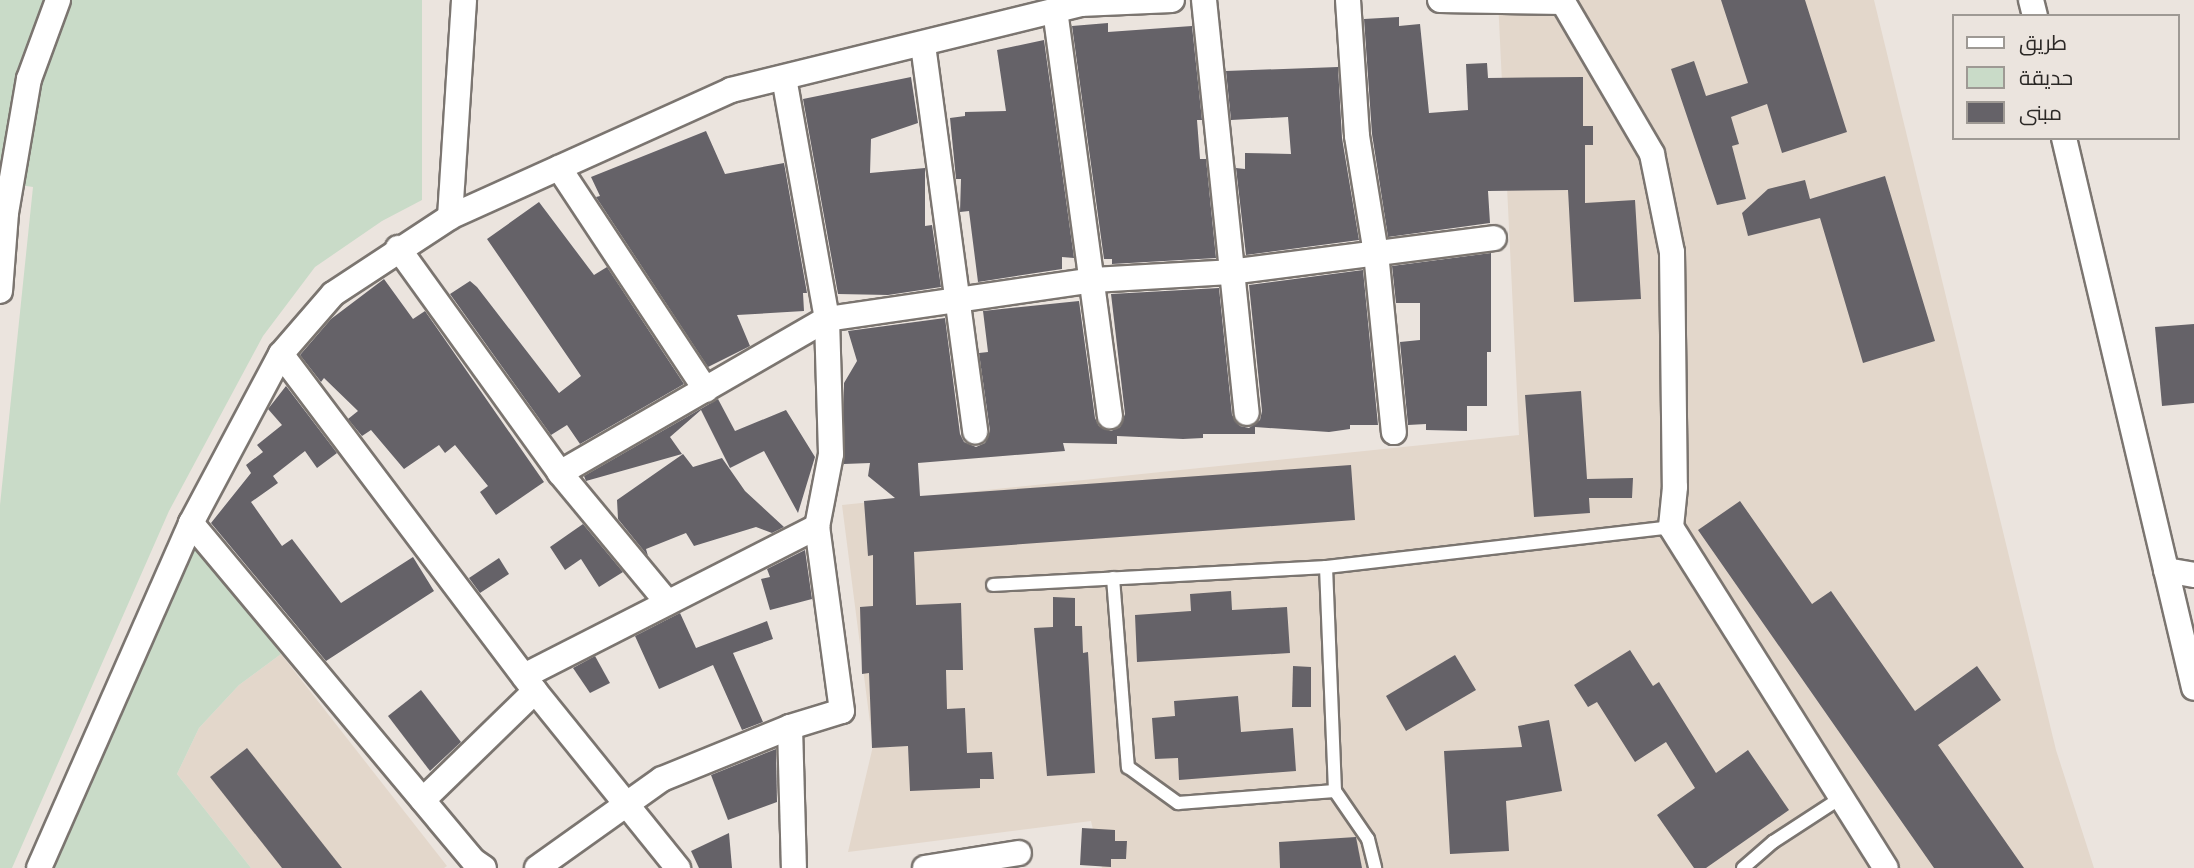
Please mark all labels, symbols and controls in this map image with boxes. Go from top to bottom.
legend [1952,14,2180,140]
text: طريق [2019,33,2067,54]
text: حديقة [2019,68,2073,89]
text: مبنى [2019,103,2062,124]

